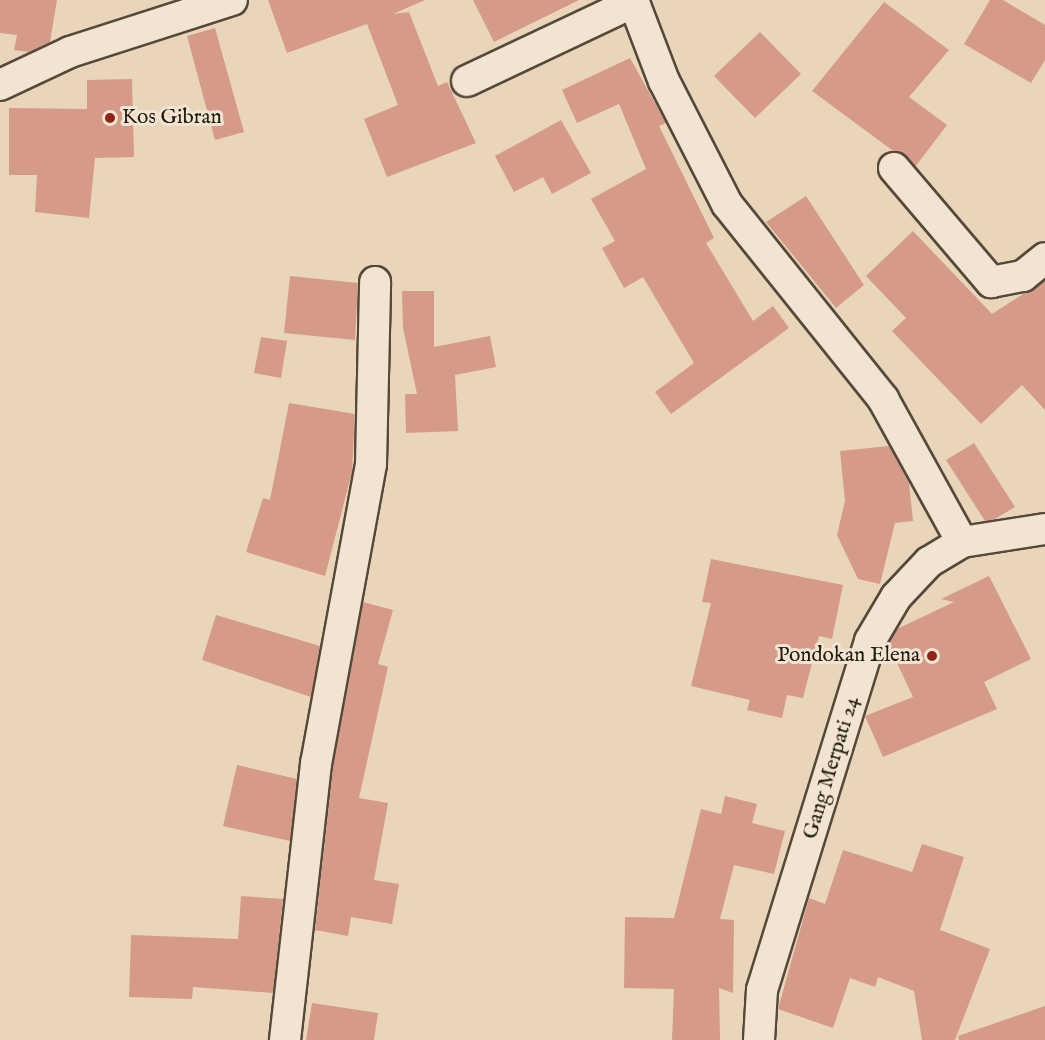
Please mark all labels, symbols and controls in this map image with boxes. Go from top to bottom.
place label: Kos Gibran [122,105,222,131]
marker: Kos Gibran [103,111,117,125]
place label: Pondokan Elena [777,643,920,669]
marker: Pondokan Elena [925,649,939,663]
street label: Gang Merpati 24 [798,694,866,842]

